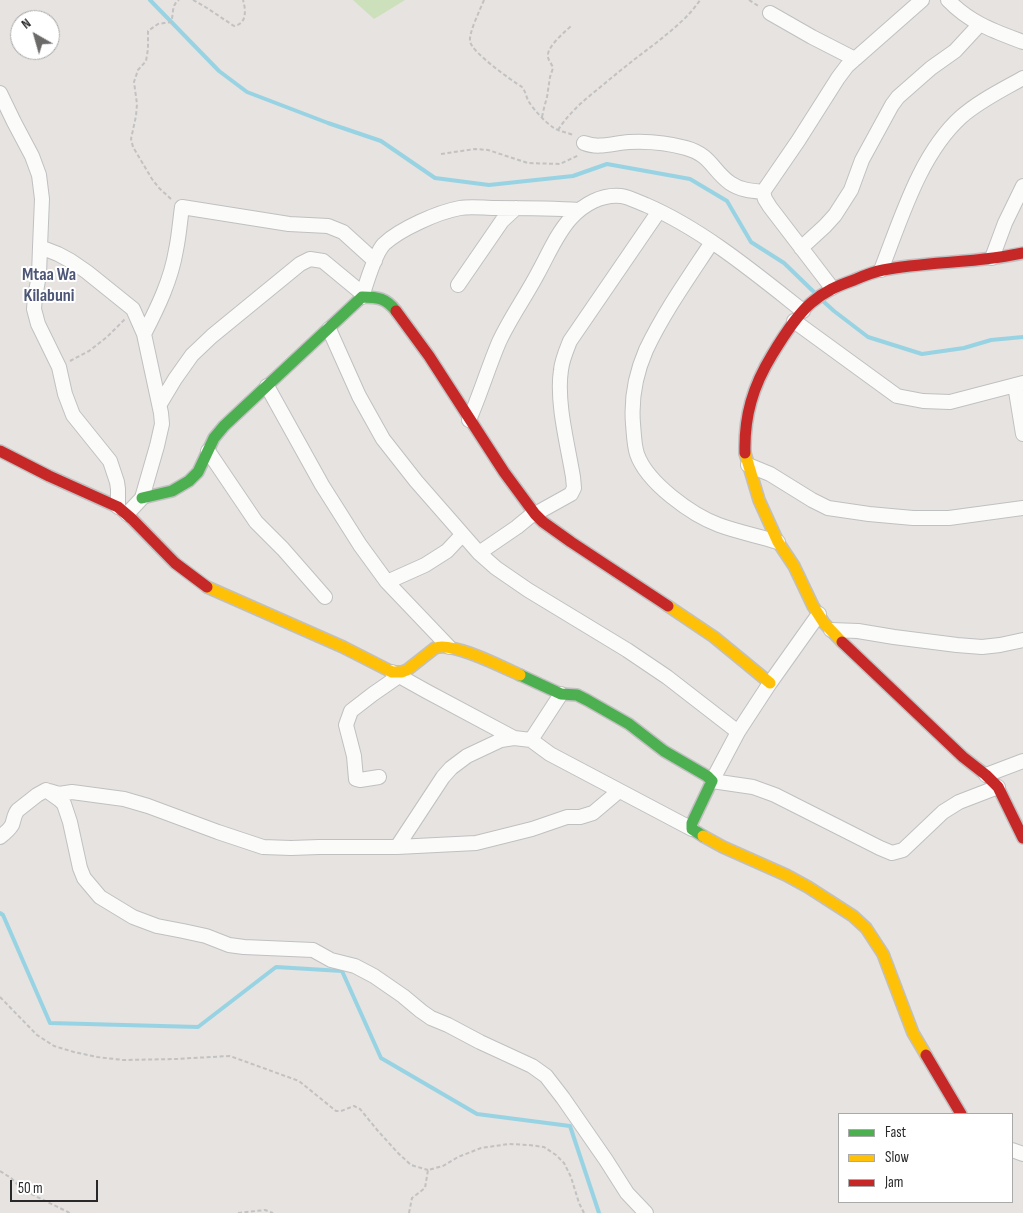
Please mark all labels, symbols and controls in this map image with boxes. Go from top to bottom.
north arrow [10,10,60,60]
text: N [18,15,34,33]
district label: Mtaa Wa Kilabuni [22,264,76,306]
legend [838,1113,1013,1203]
text: Fast [885,1123,906,1142]
text: Slow [885,1148,909,1167]
scale bar [12,1170,100,1202]
text: Jam [885,1173,903,1192]
text: 50 m [18,1179,43,1198]

